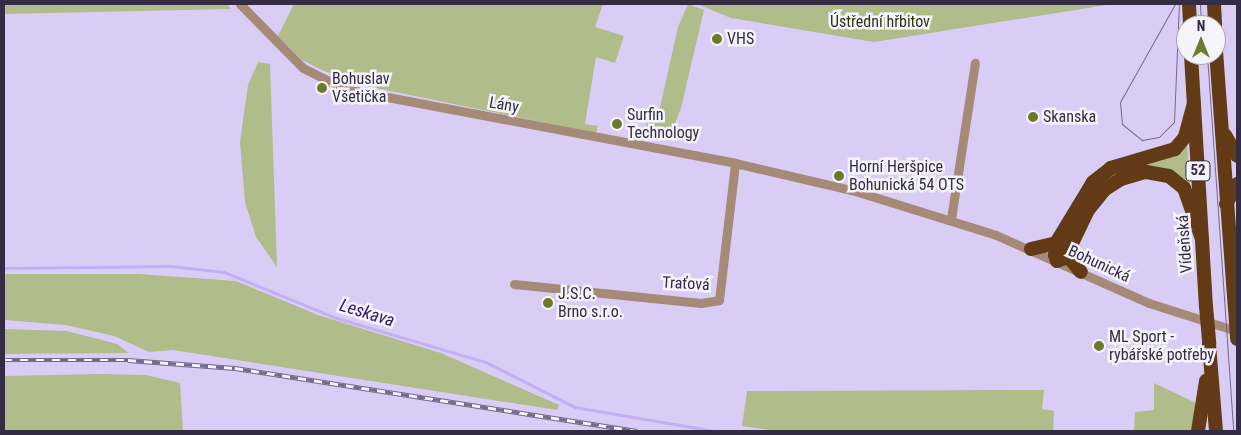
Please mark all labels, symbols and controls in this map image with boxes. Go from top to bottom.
park label: Ústřední hřbitov [830,12,930,32]
north arrow [1176,15,1226,65]
text: N [1197,18,1205,34]
place label: VHS [727,29,754,49]
marker: VHS [711,33,723,45]
place label: Bohuslav Všetička [332,69,390,107]
marker: Bohuslav Všetička [316,82,328,94]
street label: Lány [488,93,520,117]
place label: Surfin Technology [627,105,699,143]
place label: Skanska [1043,107,1096,127]
marker: Skanska [1027,111,1039,123]
marker: Surfin Technology [611,118,623,130]
place label: Horní Heršpice Bohunická 54 OTS [849,157,964,195]
road number: 52 [1184,158,1212,184]
marker: Horní Heršpice Bohunická 54 OTS [833,170,845,182]
street label: Vídeňská [1173,214,1197,274]
street label: Bohunická [1065,241,1133,287]
street label: Traťová [662,273,710,295]
place label: J.S.C. Brno s.r.o. [558,284,623,322]
water label: Leskava [337,294,397,332]
marker: J.S.C. Brno s.r.o. [542,297,554,309]
place label: ML Sport - rybářské potřeby [1109,327,1214,365]
marker: ML Sport - rybářské potřeby [1093,340,1105,352]

